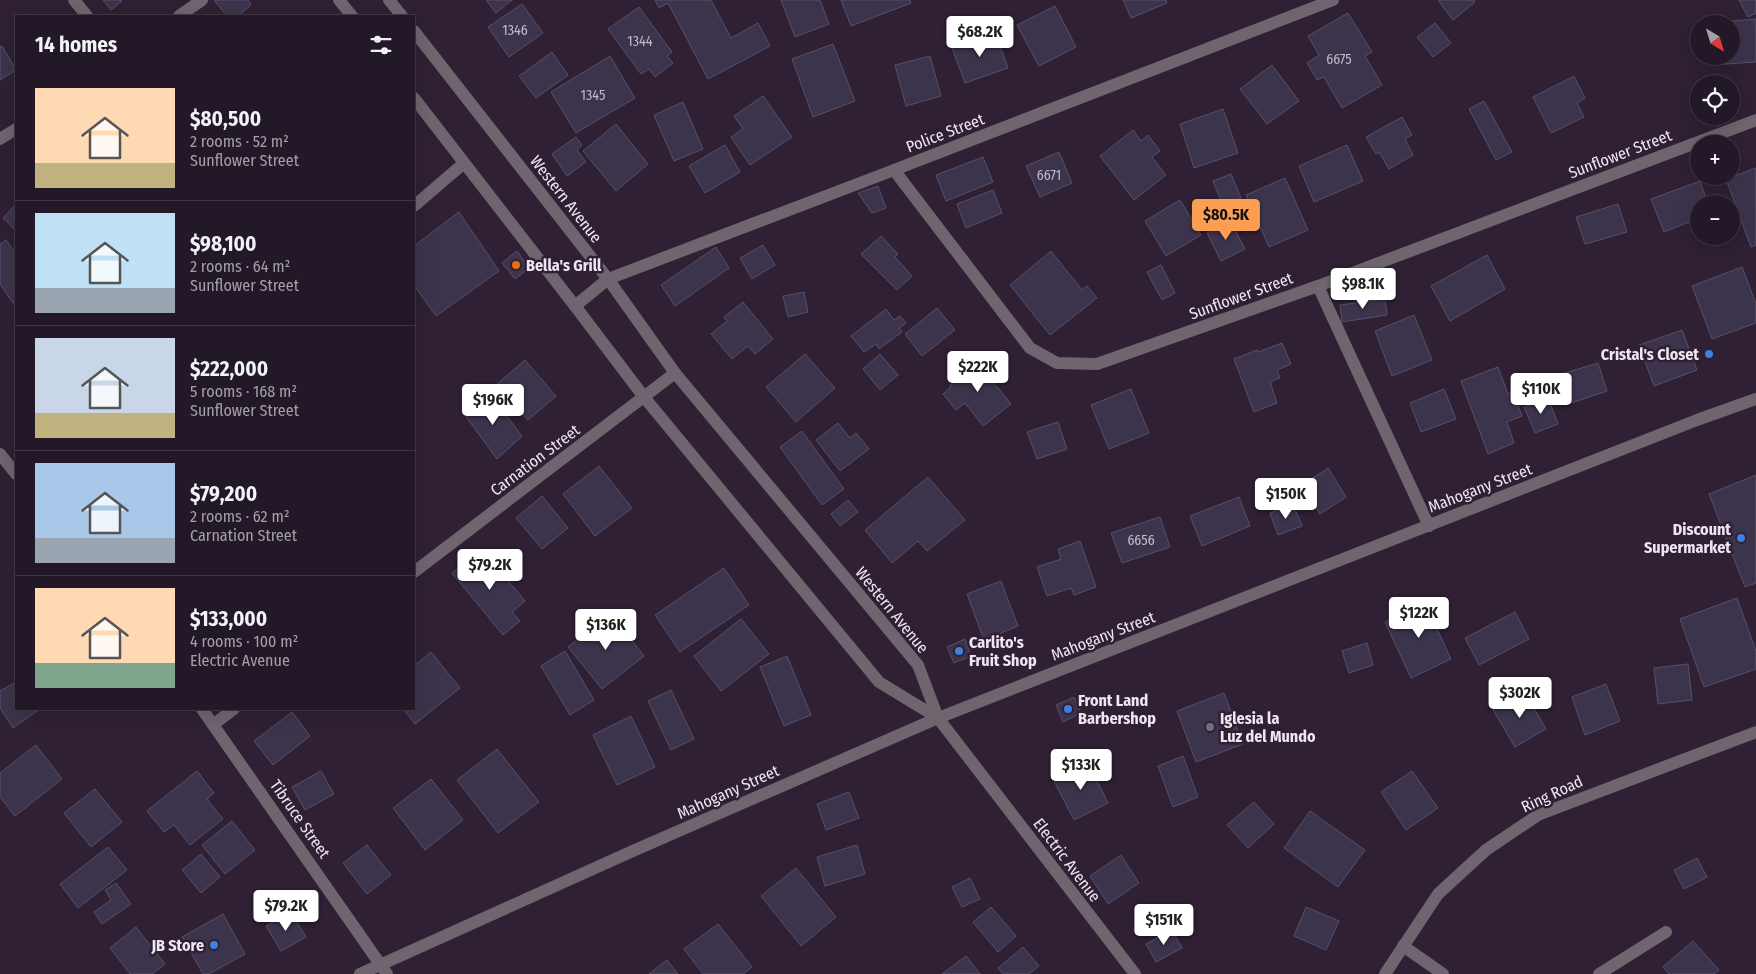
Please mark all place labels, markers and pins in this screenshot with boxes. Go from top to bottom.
pin: $68.2K [939,15,1021,58]
pin: $80.5K [1185,198,1267,241]
place label: Bella's Grill [526,256,602,275]
marker: Bella's Grill [510,259,522,271]
pin: $98.1K [1322,268,1404,310]
place label: Cristal's Closet [1601,345,1699,364]
marker: Cristal's Closet [1703,348,1715,360]
pin: $222K [943,350,1013,393]
pin: $110K [1506,372,1576,415]
pin: $196K [458,384,528,426]
pin: $150K [1251,478,1321,520]
place label: Discount Supermarket [1644,520,1731,557]
marker: Discount Supermarket [1735,532,1747,544]
pin: $79.2K [449,548,531,591]
pin: $122K [1384,596,1454,639]
pin: $136K [571,608,641,651]
place label: Carlito's Fruit Shop [969,633,1037,670]
marker: Carlito's Fruit Shop [953,645,965,657]
pin: $302K [1485,676,1555,719]
place label: Front Land Barbershop [1078,691,1156,728]
marker: Front Land Barbershop [1062,703,1074,715]
place label: Iglesia la Luz del Mundo [1220,709,1316,746]
marker: Iglesia la Luz del Mundo [1204,721,1216,733]
pin: $133K [1046,748,1116,791]
pin: $79.2K [245,890,327,932]
pin: $151K [1129,904,1199,946]
place label: JB Store [150,936,204,955]
marker: JB Store [208,939,220,951]

